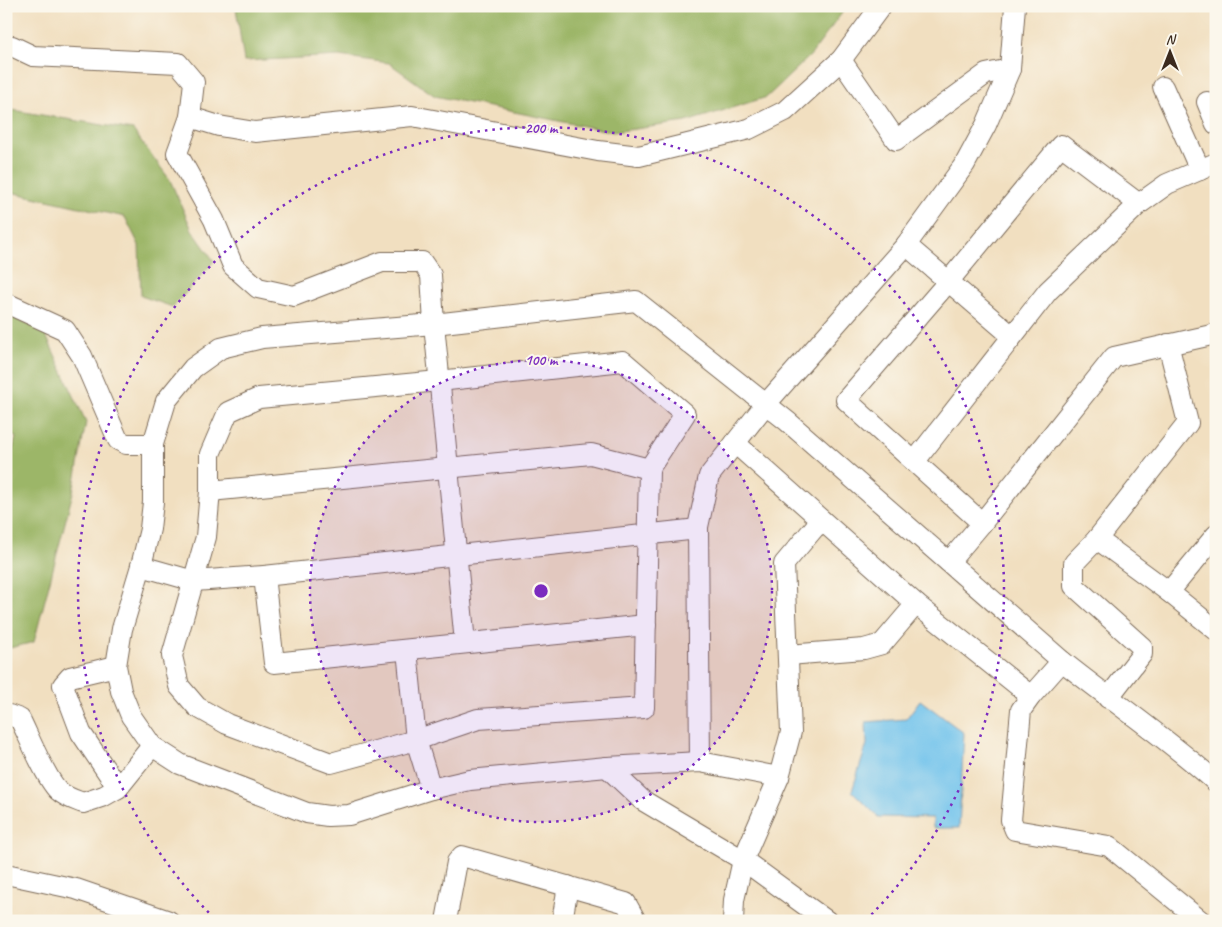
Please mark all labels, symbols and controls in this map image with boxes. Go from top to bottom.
north arrow [1144,28,1194,78]
text: N [1166,31,1177,48]
text: 200 m [525,119,559,138]
text: 100 m [525,351,559,370]
centre of rings [532,582,550,600]

